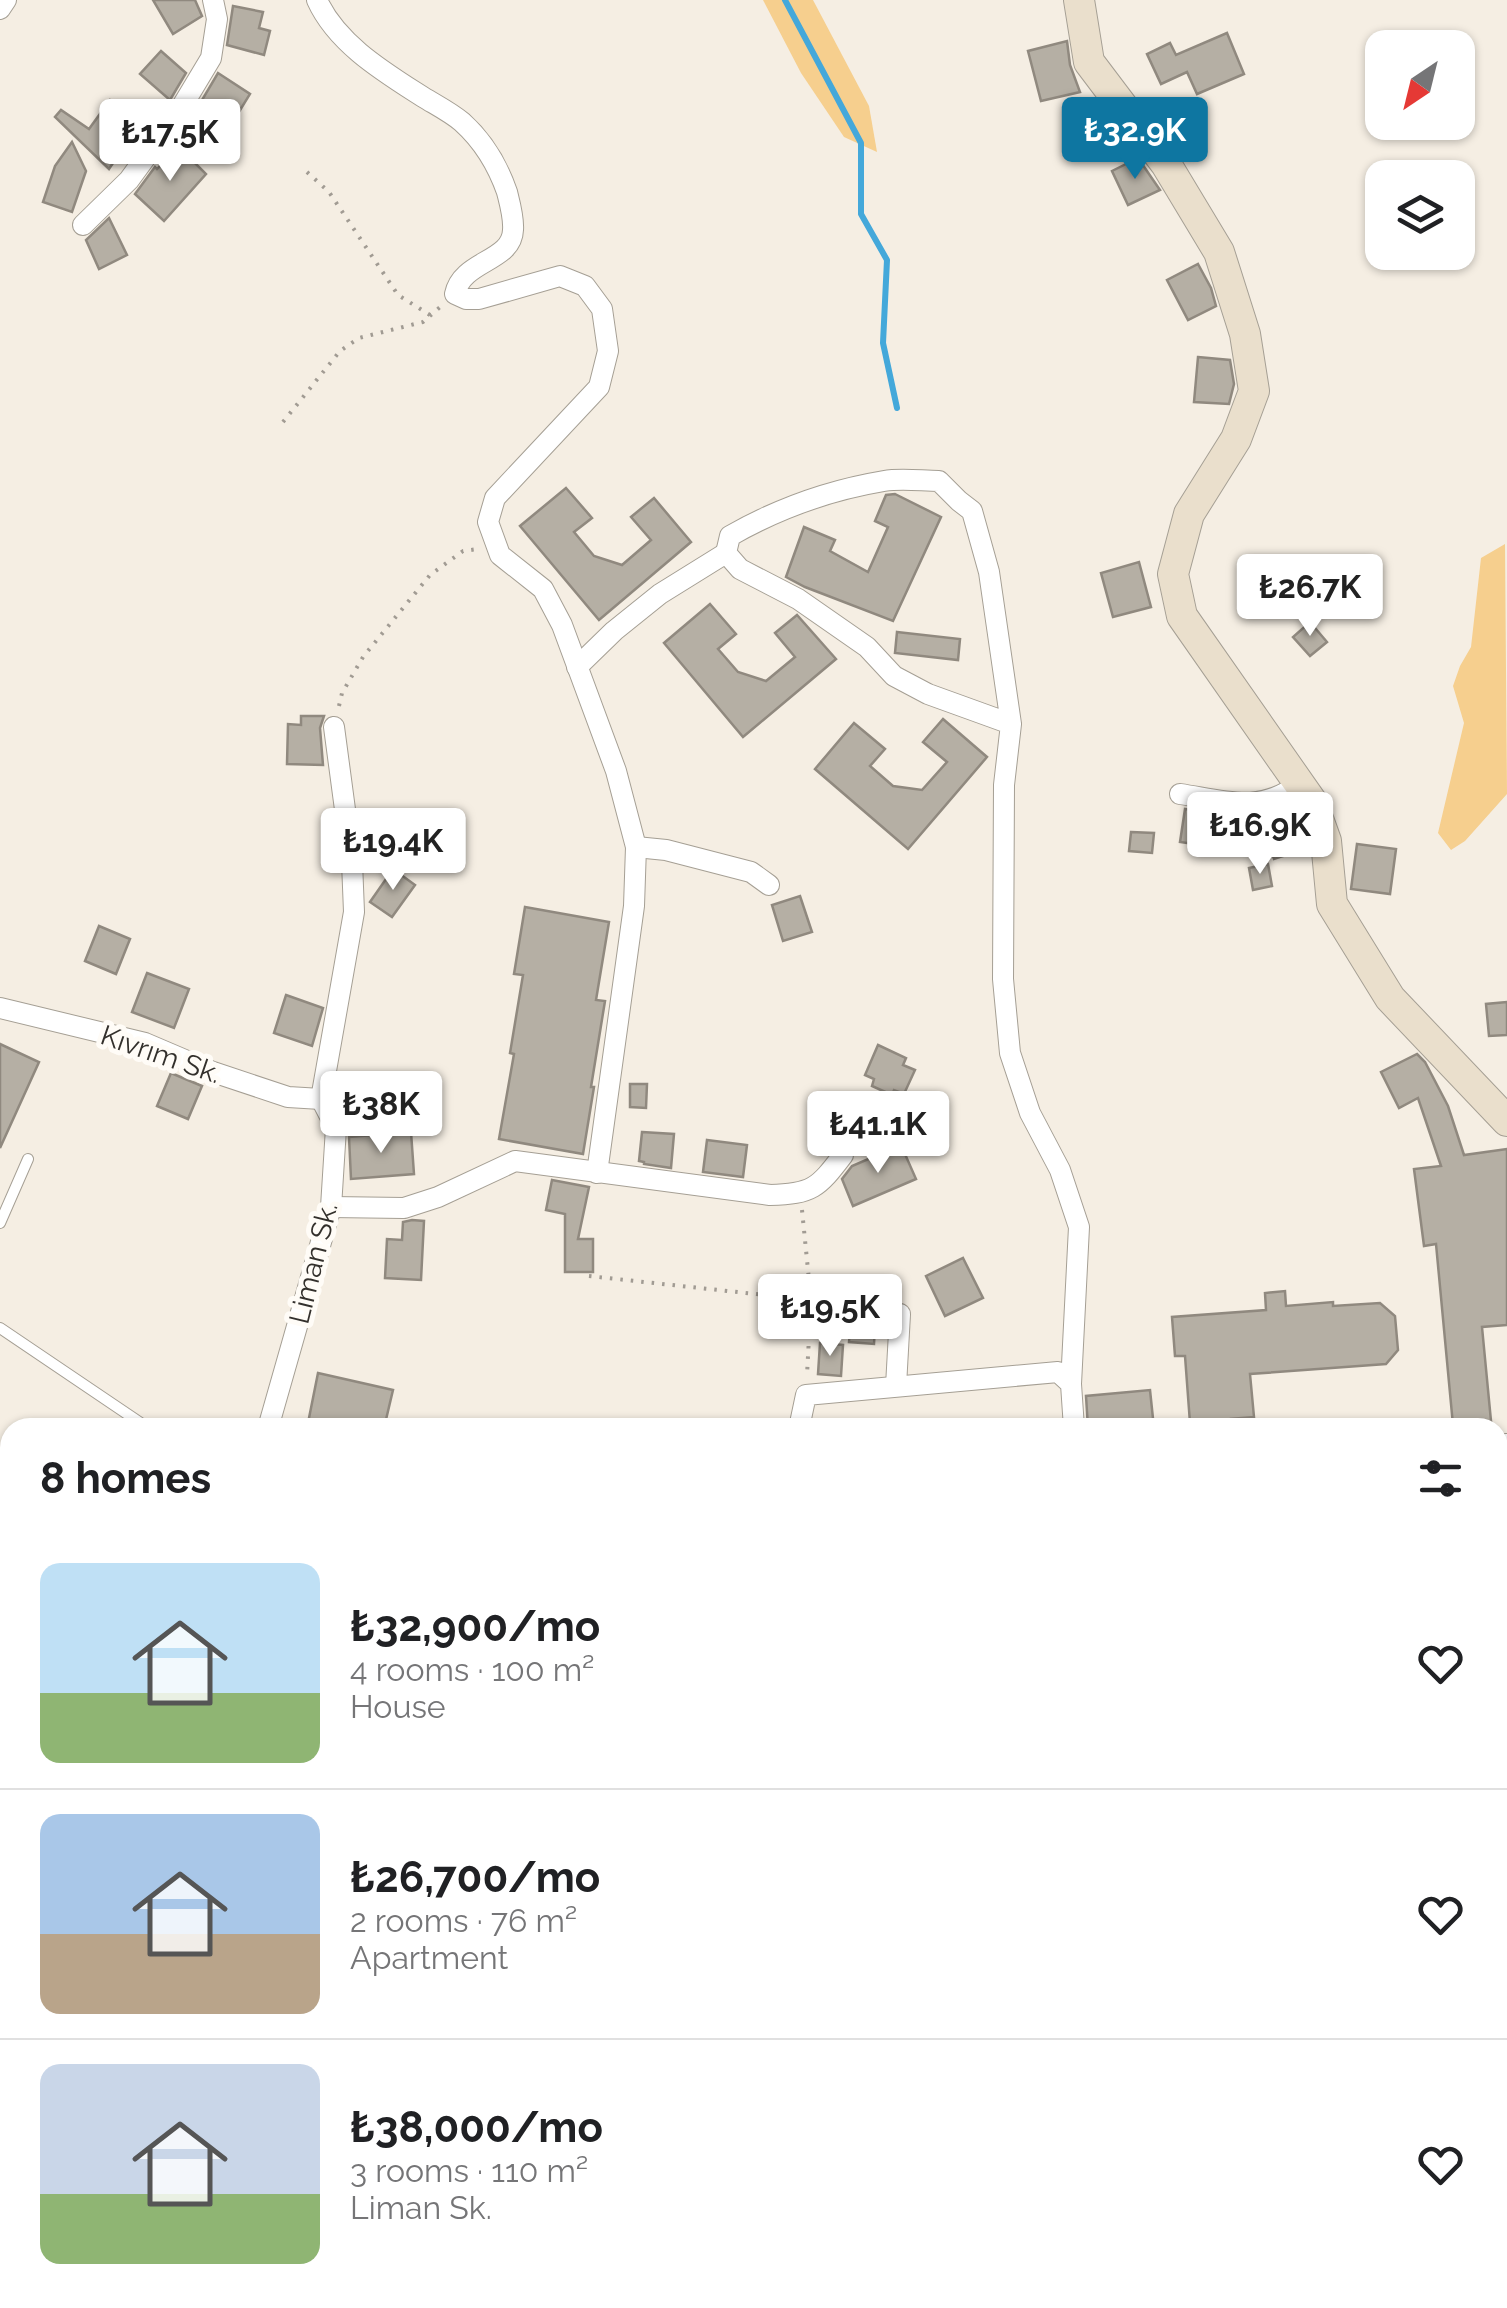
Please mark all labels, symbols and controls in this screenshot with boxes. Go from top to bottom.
north arrow [1365,30,1475,140]
map controls [1365,30,1475,270]
pin: ₺32.9K [1054,97,1216,182]
pin: ₺17.5K [89,99,251,184]
text: ₺32.9K [1084,111,1186,148]
text: ₺17.5K [121,113,219,150]
button: layers [1365,160,1475,270]
pin: ₺26.7K [1229,554,1391,639]
text: ₺26.7K [1259,568,1361,605]
pin: ₺16.9K [1179,792,1341,877]
text: ₺16.9K [1209,806,1311,843]
pin: ₺19.4K [312,808,474,893]
text: ₺19.4K [343,822,443,859]
street label: Kıvrım Sk. [96,1019,225,1090]
pin: ₺38K [322,1071,440,1156]
text: ₺38K [342,1085,420,1122]
pin: ₺41.1K [797,1091,959,1176]
text: ₺41.1K [829,1105,927,1142]
street label: Liman Sk. [282,1199,344,1327]
pin: ₺19.5K [749,1274,911,1359]
text: ₺19.5K [780,1288,880,1325]
icon: filters [1413,1451,1468,1506]
text: 8 homes [40,1454,211,1503]
text: ₺32,900/mo [350,1602,600,1651]
icon: home [120,1603,240,1723]
icon: heart [1413,1636,1468,1691]
text: 4 rooms · 100 m² [350,1651,595,1688]
text: House [350,1688,446,1725]
text: ₺26,700/mo [350,1853,600,1902]
icon: home [120,1854,240,1974]
icon: heart [1413,1887,1468,1942]
text: 2 rooms · 76 m² [350,1902,577,1939]
text: Apartment [350,1939,508,1976]
text: ₺38,000/mo [350,2103,603,2152]
icon: home [120,2104,240,2224]
icon: heart [1413,2137,1468,2192]
text: 3 rooms · 110 m² [350,2152,588,2189]
text: Liman Sk. [350,2189,492,2226]

